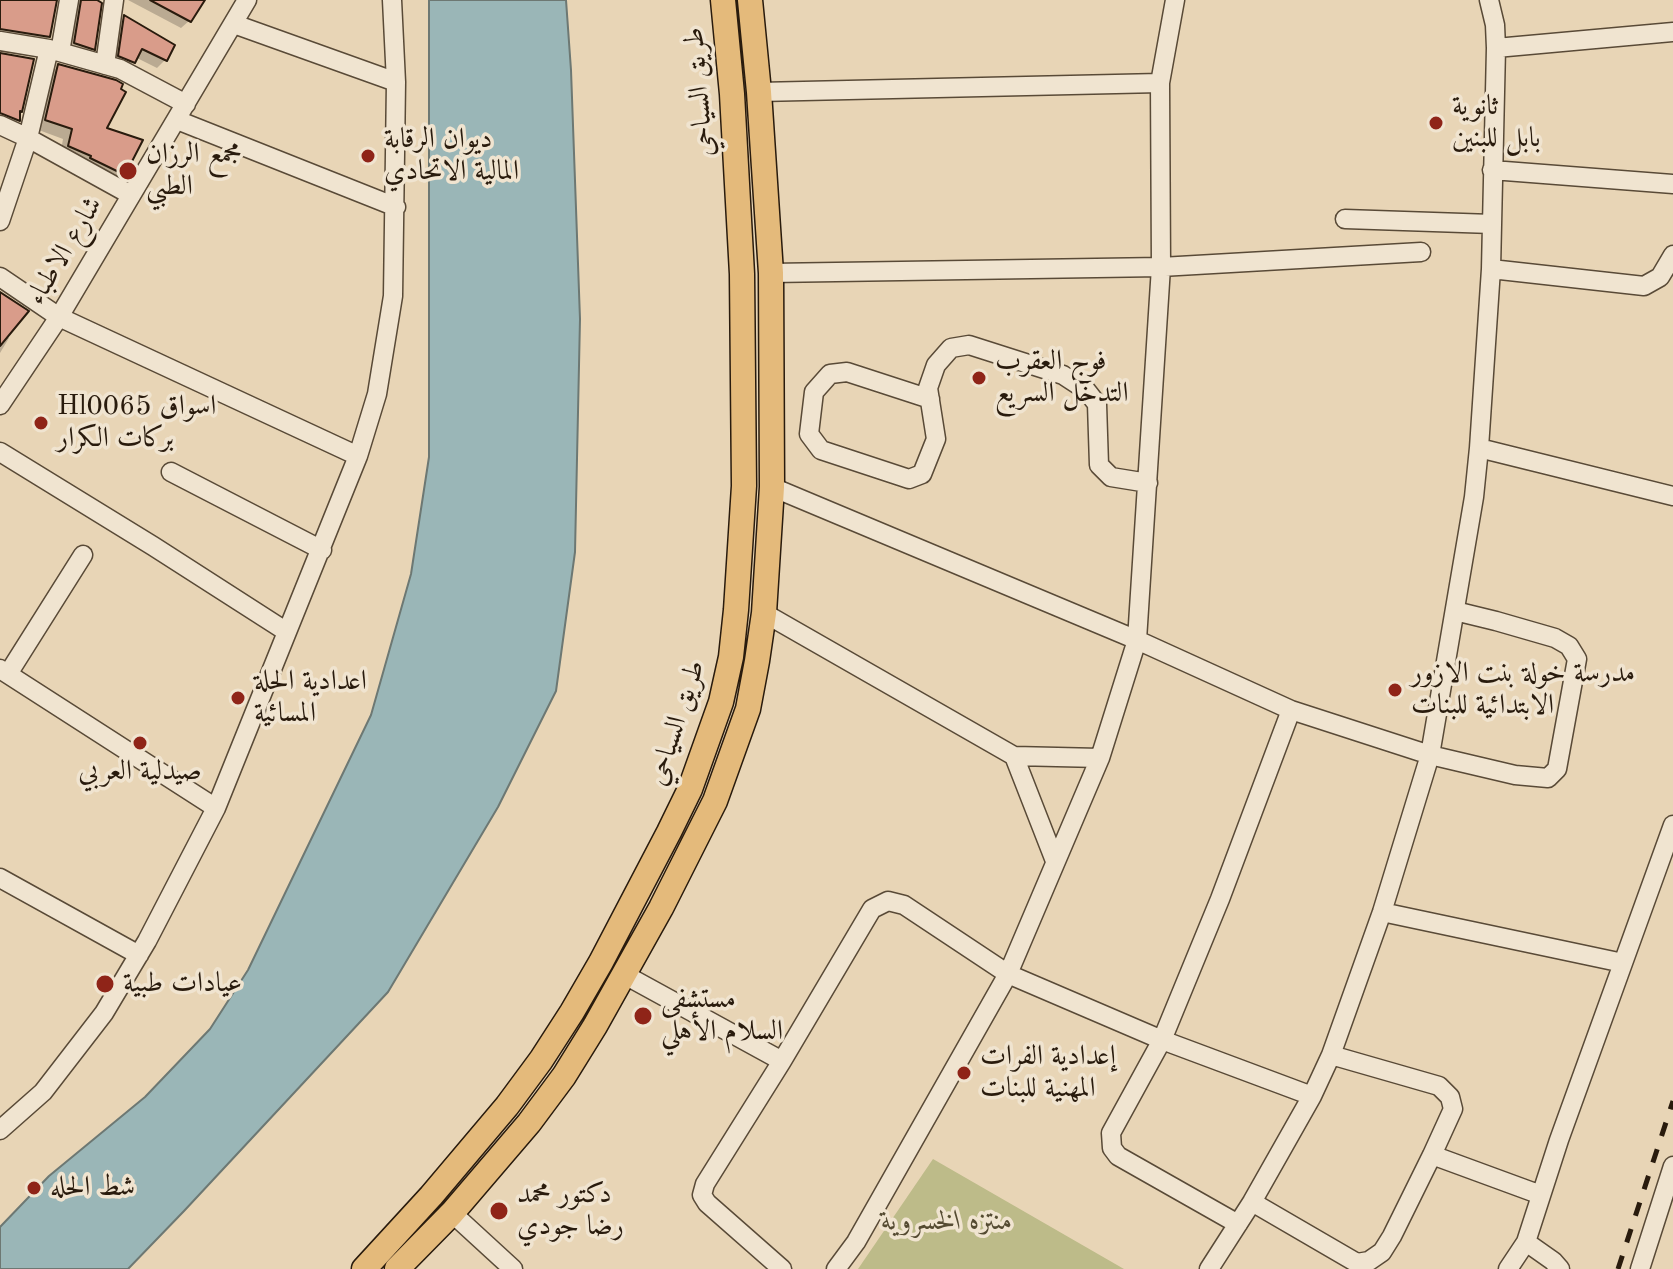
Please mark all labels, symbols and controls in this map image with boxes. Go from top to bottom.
street label: طريق السياحي [678,26,722,158]
place label: ثانوية بابل للبنين [1452,90,1540,156]
marker: ثانوية بابل للبنين [1427,114,1445,132]
place label: ديوان الرقابة المالية الاتحادي [384,123,519,189]
place label: مجمع الرزان الطبي [146,138,242,204]
marker: ديوان الرقابة المالية الاتحادي [359,147,377,165]
marker: مجمع الرزان الطبي [117,160,139,182]
street label: شارع الاطباء [20,191,110,311]
place label: فوج العقرب التدخل السريع [995,345,1128,411]
marker: فوج العقرب التدخل السريع [970,369,988,387]
place label: Hl0065 اسواق بركات الكرار [57,390,216,456]
marker: Hl0065 اسواق بركات الكرار [32,414,50,432]
street label: طريق السياحي [641,656,713,790]
place label: مدرسة خولة بنت الازور الابتدائية للبنات [1411,657,1635,723]
place label: اعدادية الحلة المسائية [254,665,367,731]
marker: مدرسة خولة بنت الازور الابتدائية للبنات [1386,681,1404,699]
marker: اعدادية الحلة المسائية [229,689,247,707]
marker: صيدلية العربي [131,734,149,752]
place label: صيدلية العربي [78,755,202,789]
place label: عيادات طبية [123,967,242,1001]
marker: عيادات طبية [94,973,116,995]
place label: مستشفى السلام الأهلي [661,983,783,1049]
marker: مستشفى السلام الأهلي [632,1005,654,1027]
place label: إعدادية الفرات المهنية للبنات [980,1040,1116,1106]
marker: إعدادية الفرات المهنية للبنات [955,1064,973,1082]
place label: شط الحله [50,1171,135,1205]
place label: دكتور محمد رضا جودي [517,1178,624,1244]
marker: شط الحله [25,1179,43,1197]
marker: دكتور محمد رضا جودي [488,1200,510,1222]
park label: منتزه الخسروية [881,1205,1013,1239]

